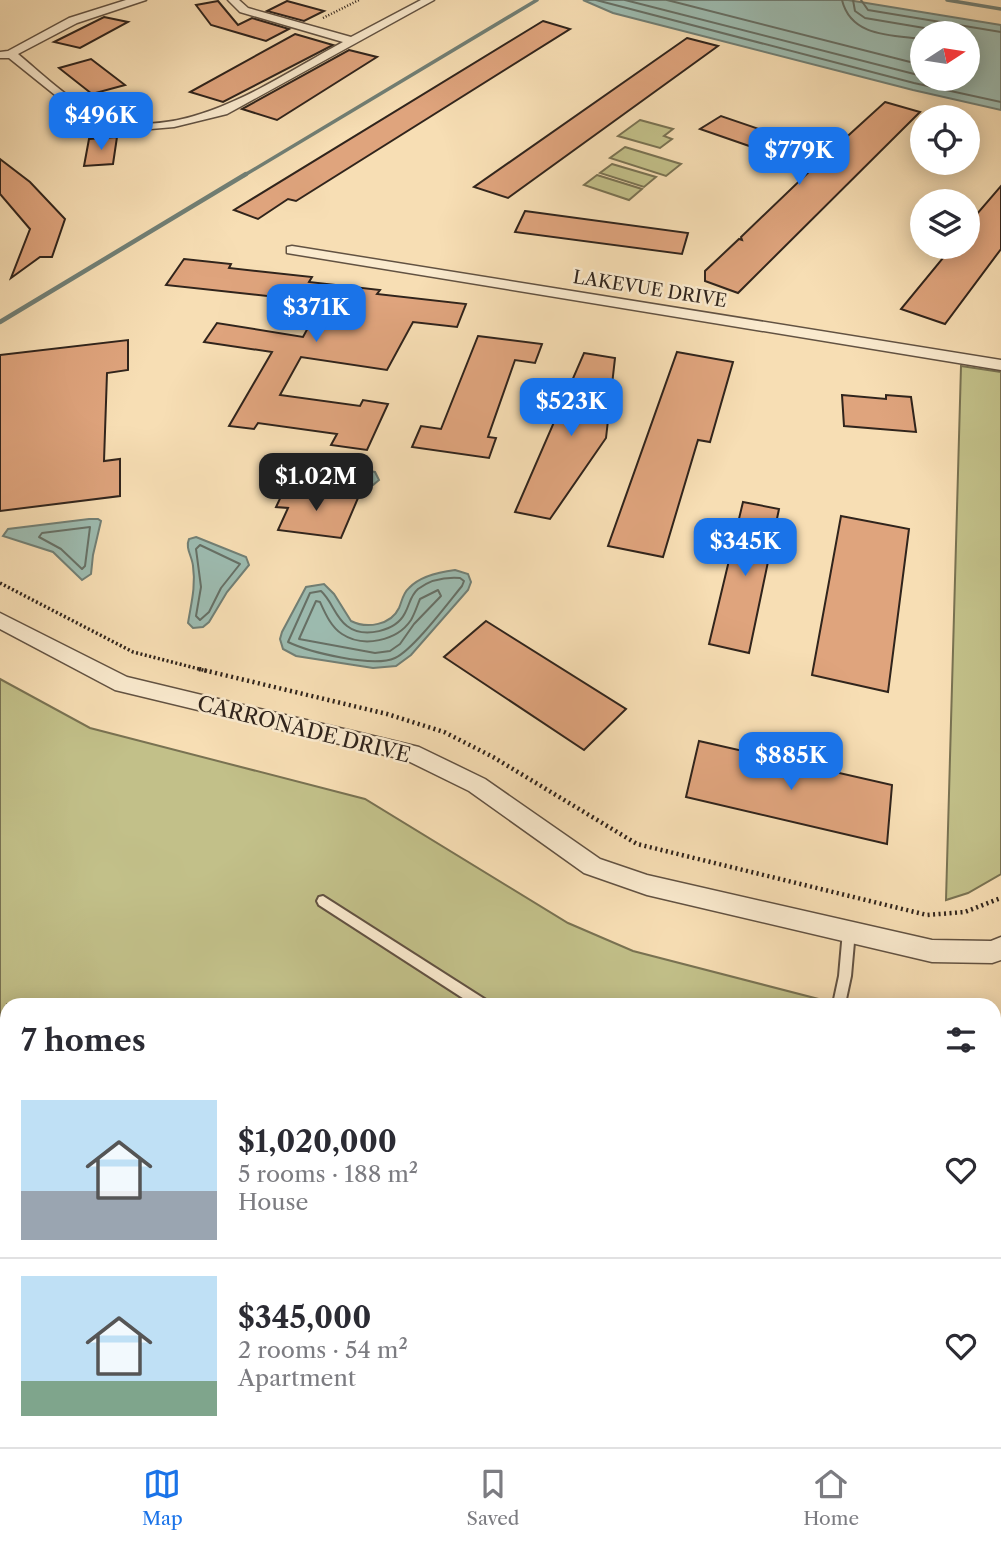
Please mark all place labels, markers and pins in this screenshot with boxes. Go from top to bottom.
pin: $496K [52,92,150,152]
pin: $779K [750,128,848,187]
pin: $371K [267,284,365,344]
pin: $523K [522,378,620,438]
pin: $1.02M [259,454,373,513]
pin: $345K [696,518,794,578]
pin: $885K [742,732,840,792]

